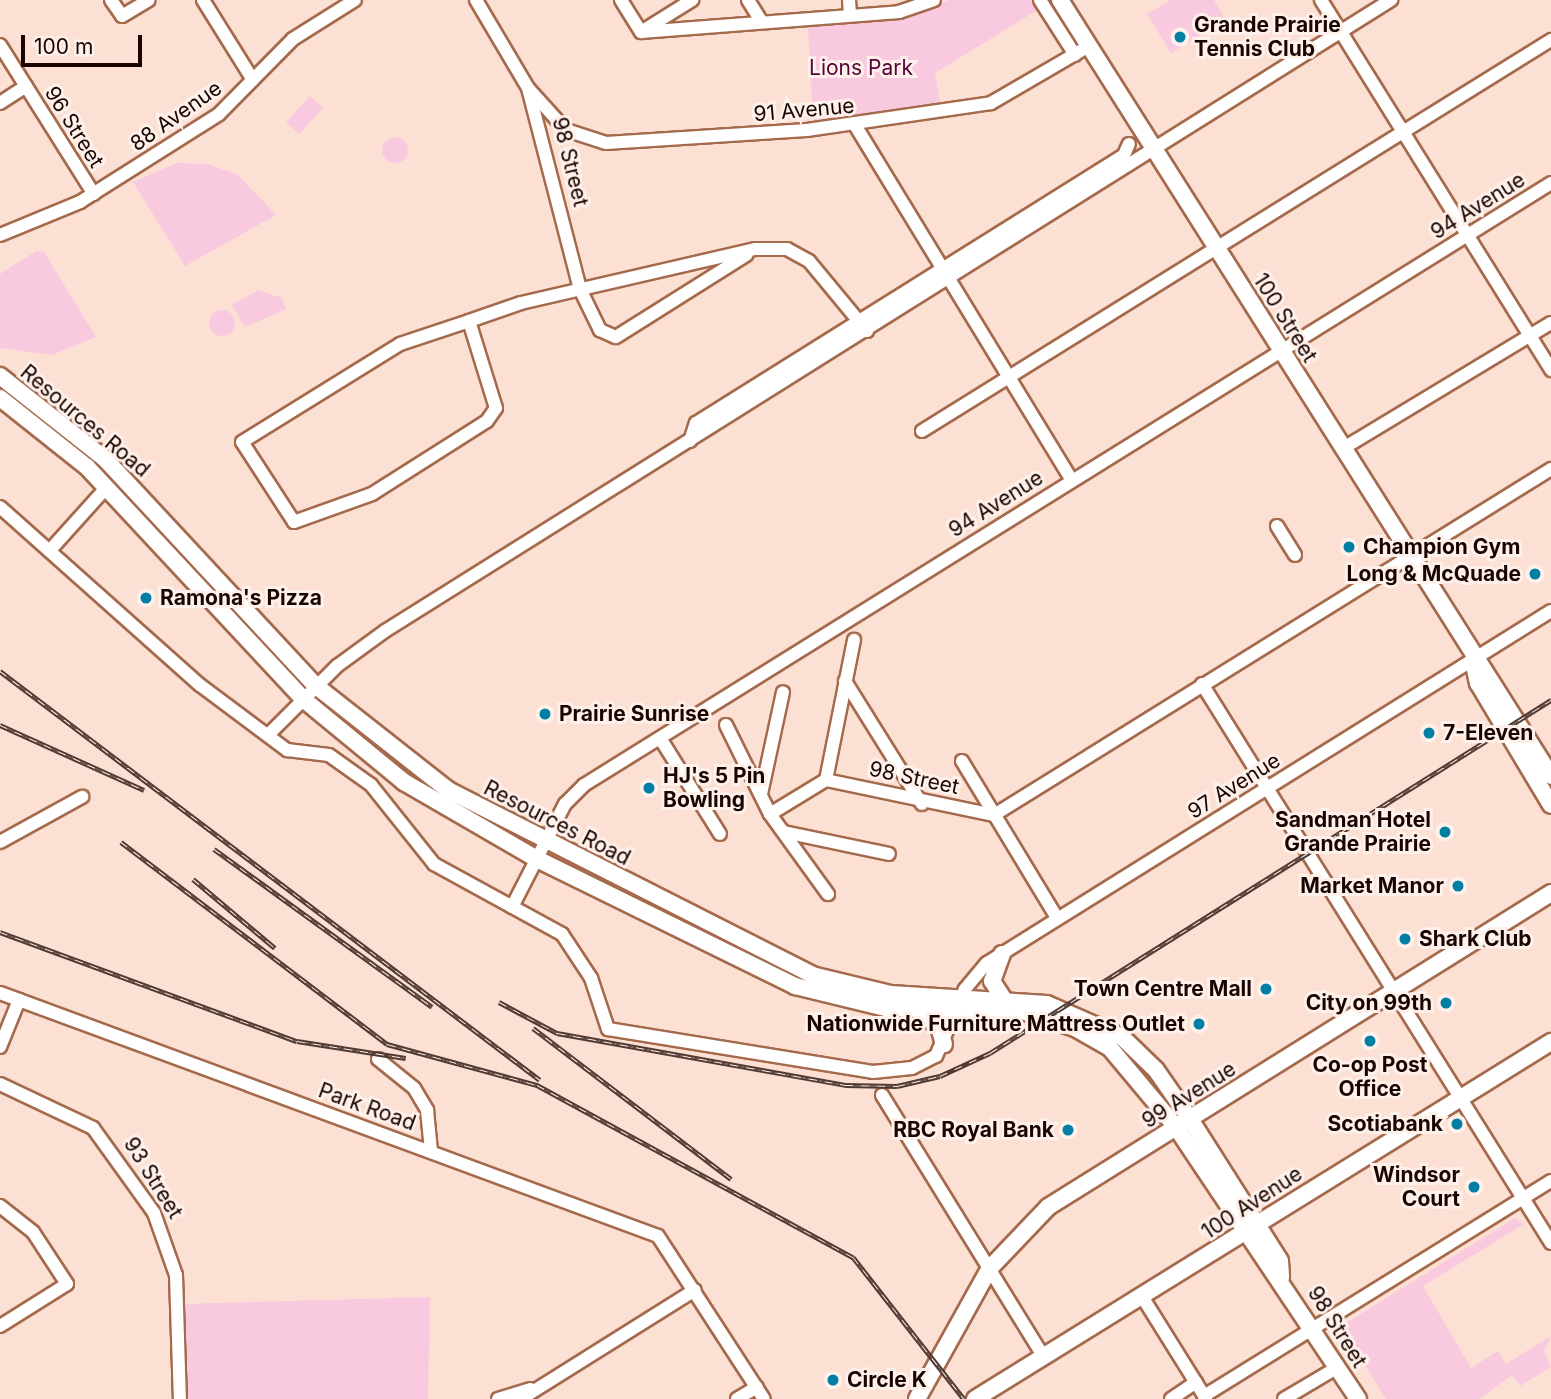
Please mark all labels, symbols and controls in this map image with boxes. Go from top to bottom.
place label: Grande Prairie Tennis Club [1194,12,1341,62]
scale bar [24,21,145,65]
marker: Grande Prairie Tennis Club [1172,29,1188,45]
text: 100 m [34,34,93,59]
park label: Lions Park [809,55,913,81]
street label: 88 Avenue [125,75,227,157]
street label: 96 Street [39,82,109,172]
street label: 91 Avenue [752,93,856,127]
street label: 98 Street [547,115,593,209]
street label: 94 Avenue [1426,167,1530,245]
street label: 100 Street [1248,269,1322,367]
street label: Resources Road [15,360,155,482]
street label: 94 Avenue [944,465,1048,543]
place label: Champion Gym [1363,534,1520,560]
marker: Champion Gym [1341,539,1357,555]
place label: Long & McQuade [1347,561,1521,587]
marker: Long & McQuade [1527,566,1543,582]
place label: Ramona's Pizza [160,585,322,611]
marker: Ramona's Pizza [138,590,154,606]
place label: Prairie Sunrise [559,701,709,727]
marker: Prairie Sunrise [537,706,553,722]
place label: 7-Eleven [1443,720,1533,746]
marker: 7-Eleven [1421,725,1437,741]
street label: 97 Avenue [1183,748,1285,824]
street label: 98 Street [867,756,961,800]
place label: HJ's 5 Pin Bowling [663,763,765,813]
street label: Resources Road [480,775,634,871]
marker: HJ's 5 Pin Bowling [641,780,657,796]
place label: Sandman Hotel Grande Prairie [1275,807,1431,857]
marker: Sandman Hotel Grande Prairie [1437,824,1453,840]
place label: Market Manor [1300,873,1444,899]
marker: Market Manor [1450,878,1466,894]
place label: Shark Club [1419,926,1532,952]
marker: Shark Club [1397,931,1413,947]
place label: Town Centre Mall [1074,976,1252,1002]
marker: Town Centre Mall [1258,981,1274,997]
place label: City on 99th [1306,990,1432,1016]
marker: City on 99th [1438,995,1454,1011]
place label: Nationwide Furniture Mattress Outlet [806,1011,1185,1037]
marker: Nationwide Furniture Mattress Outlet [1191,1016,1207,1032]
marker: Co-op Post Office [1362,1033,1378,1049]
place label: Co-op Post Office [1312,1052,1428,1102]
street label: 99 Avenue [1137,1056,1241,1134]
street label: Park Road [315,1078,419,1136]
place label: Scotiabank [1328,1111,1443,1137]
marker: Scotiabank [1449,1116,1465,1132]
place label: RBC Royal Bank [893,1117,1054,1143]
marker: RBC Royal Bank [1060,1122,1076,1138]
street label: 93 Street [118,1133,188,1223]
street label: 100 Avenue [1197,1161,1307,1245]
place label: Windsor Court [1373,1162,1460,1212]
marker: Windsor Court [1466,1179,1482,1195]
street label: 98 Street [1302,1282,1372,1372]
place label: Circle K [847,1367,927,1393]
marker: Circle K [825,1372,841,1388]

